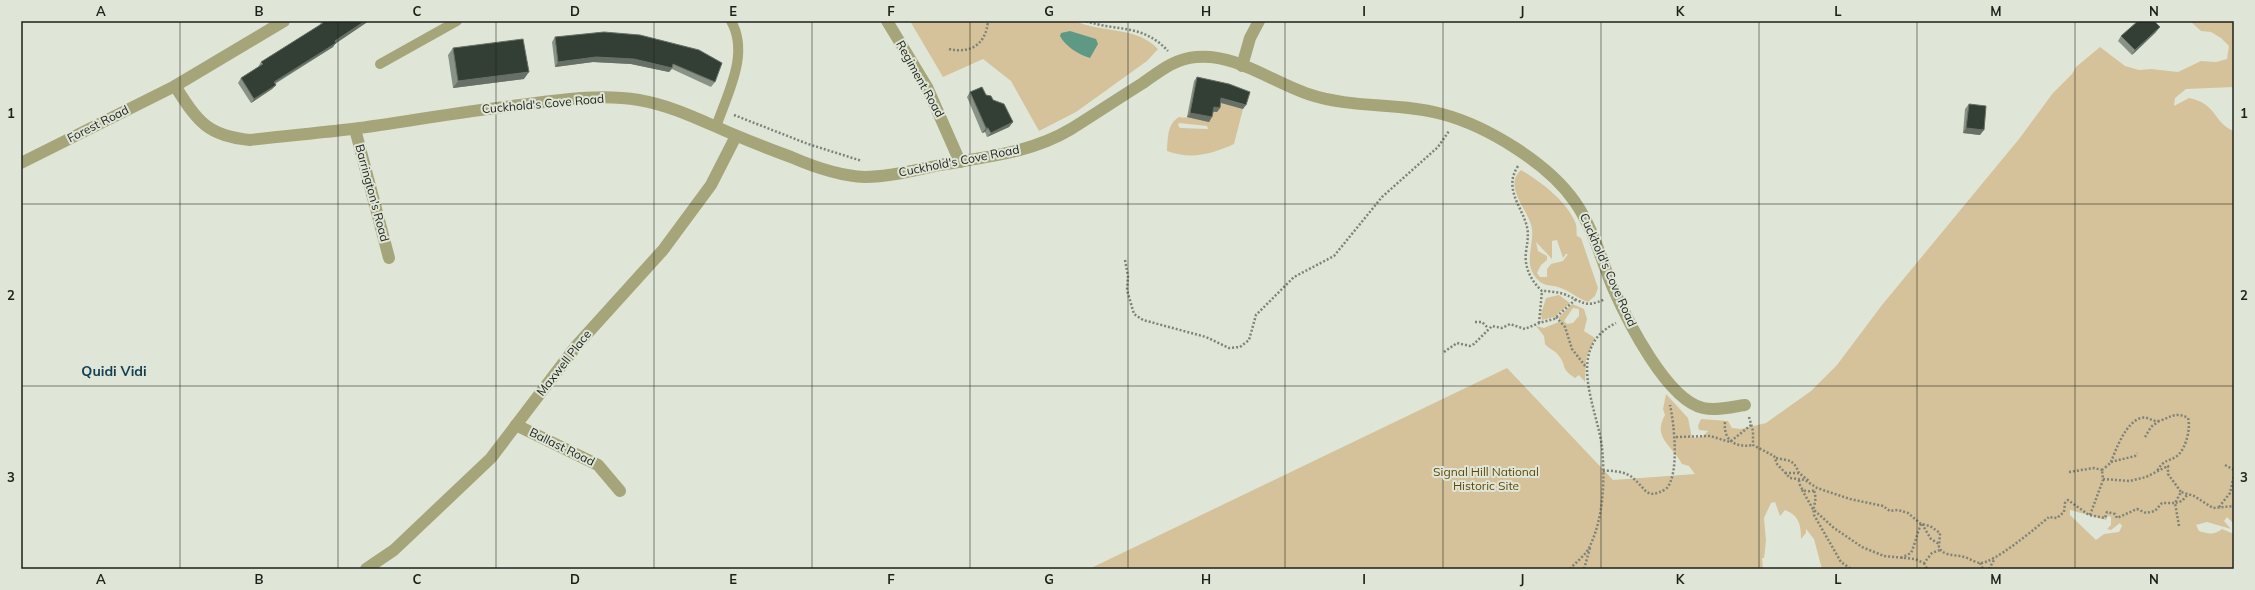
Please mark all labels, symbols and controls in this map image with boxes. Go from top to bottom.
text: A [96,3,106,19]
text: B [255,3,264,19]
text: C [413,3,422,19]
text: D [570,3,580,19]
text: E [729,3,737,19]
text: F [887,3,895,19]
text: G [1044,3,1054,19]
text: H [1201,3,1211,19]
text: I [1362,3,1366,19]
text: J [1520,3,1524,19]
text: K [1676,3,1686,19]
text: L [1834,3,1842,19]
text: M [1990,3,2002,19]
text: N [2149,3,2159,19]
street label: Regiment Road [893,38,948,120]
street label: Cuckhold's Cove Road [481,91,605,116]
street label: Forest Road [65,102,131,145]
text: 1 [7,105,15,121]
text: 1 [2240,105,2248,121]
street label: Cuckhold's Cove Road [897,141,1021,180]
street label: Barrington's Road [352,142,393,243]
street label: Cuckhold's Cove Road [1577,211,1640,329]
text: 2 [7,287,15,303]
text: 2 [2240,287,2248,303]
street label: Maxwell Place [533,327,594,399]
district label: Quidi Vidi [81,362,147,380]
street label: Ballast Road [527,424,597,469]
park label: Signal Hill National Historic Site [1433,464,1539,493]
text: 3 [7,469,15,485]
text: 3 [2240,469,2248,485]
text: A [96,571,106,587]
text: B [255,571,264,587]
text: C [413,571,422,587]
text: D [570,571,580,587]
text: E [729,571,737,587]
text: F [887,571,895,587]
text: G [1044,571,1054,587]
text: H [1201,571,1211,587]
text: I [1362,571,1366,587]
text: J [1520,571,1524,587]
text: K [1676,571,1686,587]
text: L [1834,571,1842,587]
text: M [1990,571,2002,587]
text: N [2149,571,2159,587]

